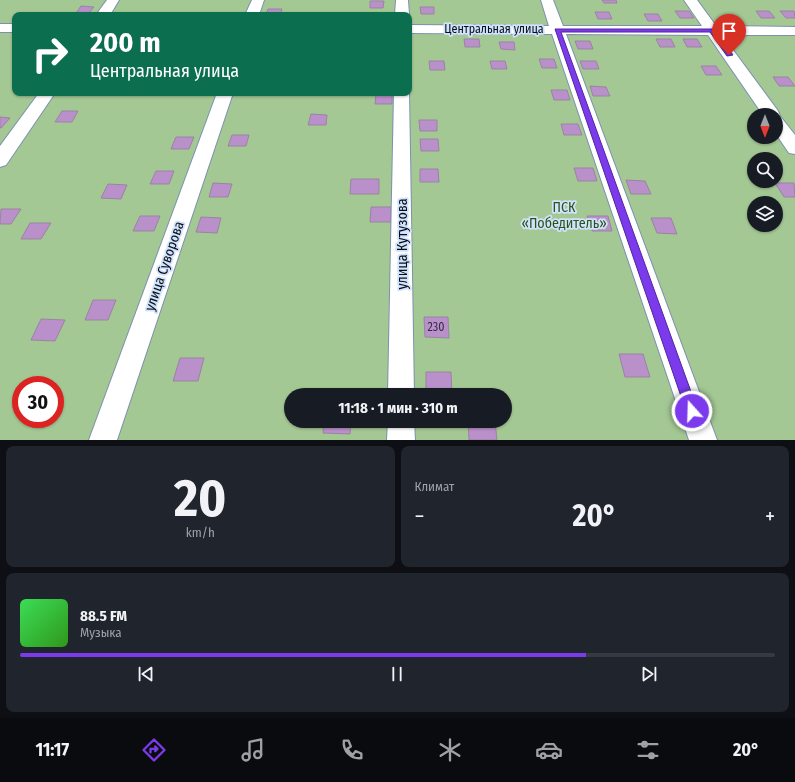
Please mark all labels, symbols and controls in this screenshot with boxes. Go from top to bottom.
pin [712,14,746,55]
icon: arrive [718,20,740,42]
street label: Центральная улица [444,22,544,36]
text: 200 m [90,26,161,59]
icon: right [24,28,76,80]
text: Центральная улица [90,60,239,82]
north arrow [747,108,783,144]
map controls [747,108,783,232]
button: search [747,152,783,188]
button: layers [747,196,783,232]
street label: улица Кутузова [394,198,411,290]
park label: ПСК «Победитель» [521,199,607,232]
street label: улица Суворова [141,219,188,313]
house number: 230 [428,320,444,334]
speed limit sign: 30 [12,376,64,428]
position arrow [671,390,713,432]
text: 11:18 · 1 мин · 310 m [338,399,458,417]
text: 20 [174,467,226,530]
text: Климат [415,479,454,494]
text: 20° [573,498,617,534]
text: − [415,503,424,530]
text: + [765,503,775,530]
text: km/h [186,525,215,540]
text: 88.5 FM [80,607,127,625]
text: Музыка [80,625,122,640]
icon: previous [135,663,157,685]
icon: pause [386,663,408,685]
icon: next [638,663,660,685]
icon: directions [140,736,168,764]
icon: music [239,736,267,764]
icon: phone [338,736,366,764]
icon: climate [436,736,464,764]
icon: car [535,736,563,764]
icon: filters [634,736,662,764]
text: 11:17 [35,739,69,761]
text: 20° [733,739,760,761]

